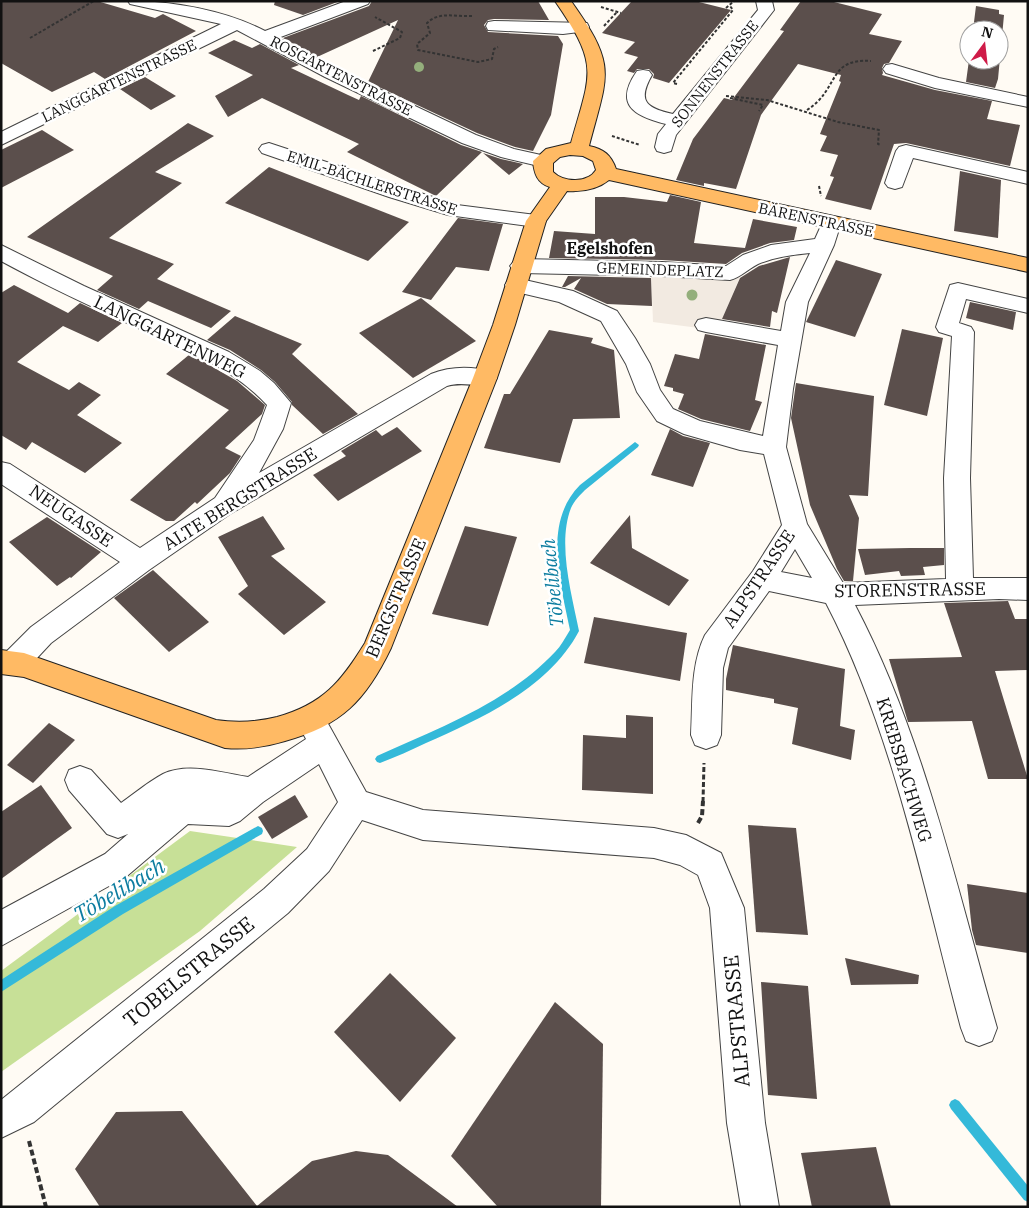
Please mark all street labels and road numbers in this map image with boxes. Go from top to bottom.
street label: SONNENSTRASSE [667,17,762,131]
street label: ROSGARTENSTRASSE [267,31,416,120]
street label: LANGGARTENSTRASSE [38,35,199,126]
street label: EMIL-BÄCHLERSTRASSE [285,146,460,219]
street label: BÄRENSTRASSE [757,198,876,241]
street label: GEMEINDEPLATZ [596,258,724,281]
street label: LANGGARTENWEG [90,290,250,383]
street label: ALTE BERGSTRASSE [159,442,321,555]
street label: NEUGASSE [25,479,118,552]
street label: ALPSTRASSE [717,525,800,632]
street label: BERGSTRASSE [360,534,431,661]
street label: STORENSTRASSE [834,577,986,602]
street label: KREBSBACHWEG [871,695,937,845]
street label: TOBELSTRASSE [117,910,260,1033]
street label: ALPSTRASSE [716,954,756,1088]

